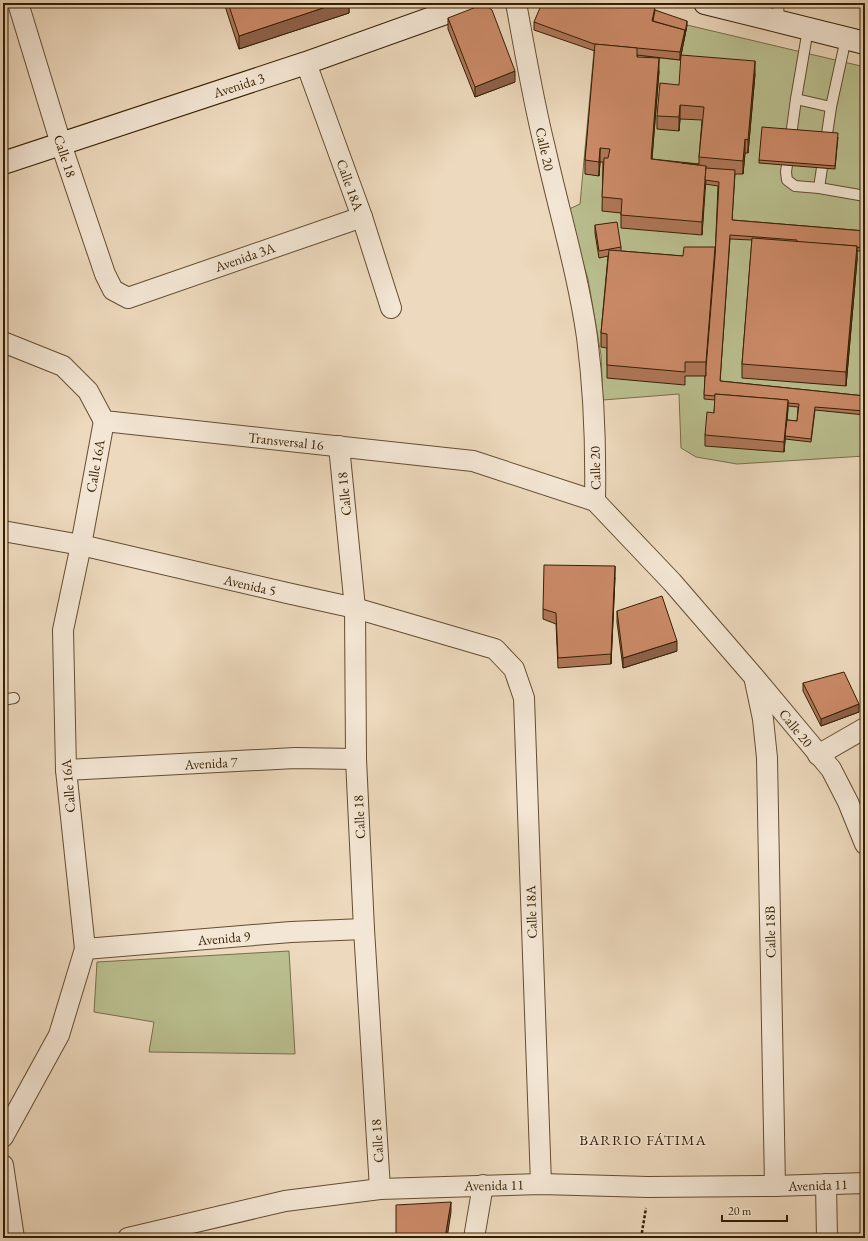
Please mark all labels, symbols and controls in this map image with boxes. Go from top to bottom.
street label: Avenida 3 [210,68,267,102]
street label: Calle 20 [532,126,558,173]
street label: Calle 18 [50,132,80,180]
street label: Calle 18A [332,157,368,214]
street label: Avenida 3A [212,238,278,276]
street label: Transversal 16 [247,428,325,454]
street label: Calle 16A [81,438,109,494]
street label: Calle 20 [586,446,604,490]
street label: Calle 18 [333,471,355,517]
street label: Avenida 5 [221,570,278,600]
street label: Calle 20 [775,705,817,751]
street label: Avenida 7 [183,753,238,773]
street label: Calle 16A [57,758,79,814]
street label: Calle 18 [349,794,369,839]
street label: Calle 18A [521,885,541,939]
street label: Calle 18B [761,906,779,958]
street label: Avenida 9 [196,927,251,949]
street label: Calle 18 [366,1118,388,1164]
district label: BARRIO FÁTIMA [579,1130,707,1149]
street label: Avenida 11 [463,1175,524,1195]
street label: Avenida 11 [787,1175,848,1195]
scale bar [722,1197,787,1223]
text: 20 m [728,1203,752,1219]

